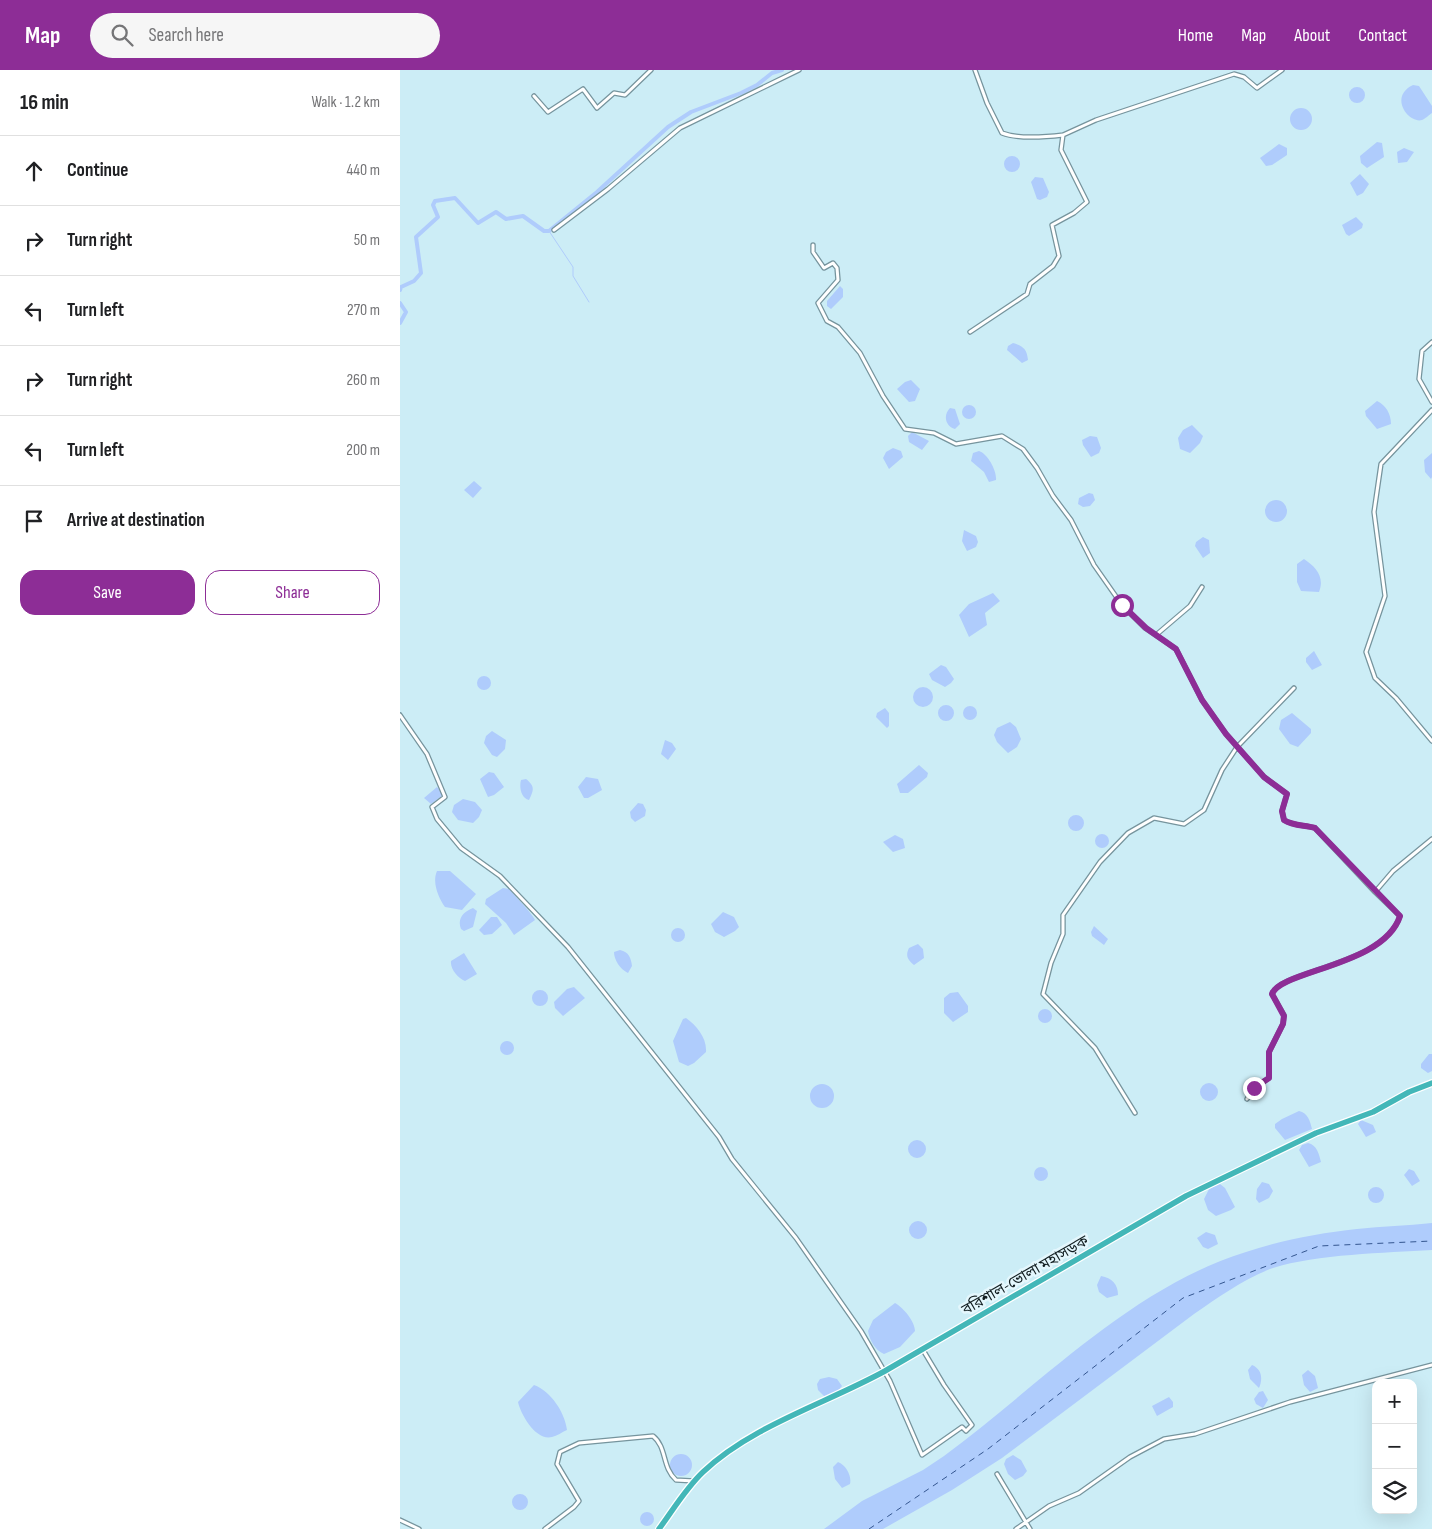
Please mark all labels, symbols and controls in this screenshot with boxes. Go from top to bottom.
search box [90,13,440,58]
text: Map [25,21,60,50]
icon: search [108,21,136,49]
text: Search here [148,24,224,47]
text: Home [1178,25,1213,46]
text: Map [1241,25,1266,46]
text: About [1294,25,1330,46]
text: Contact [1358,25,1407,46]
text: 16 min [20,90,69,115]
text: Walk · 1.2 km [311,93,380,112]
icon: ahead [20,157,48,185]
text: Continue [67,159,128,182]
text: 440 m [347,161,380,180]
icon: right [20,227,48,255]
text: Turn right [67,229,132,252]
text: 50 m [354,231,380,250]
icon: left [20,297,48,325]
text: Turn left [67,299,124,322]
text: 270 m [347,301,380,320]
icon: right [20,367,48,395]
text: Turn right [67,369,132,392]
text: 260 m [346,371,380,390]
icon: left [20,437,48,465]
text: Turn left [67,439,124,462]
text: 200 m [346,441,380,460]
icon: arrive [20,507,48,535]
text: Arrive at destination [67,509,205,532]
button: Save [20,570,195,615]
button: Share [205,570,380,615]
route start [1111,594,1134,617]
route end [1243,1077,1266,1100]
street label: বরিশাল-ভোলা মহাসড়ক [958,1231,1093,1320]
map controls [1372,1379,1417,1514]
button: + [1372,1379,1417,1424]
button: − [1372,1424,1417,1469]
button: layers [1372,1469,1417,1514]

